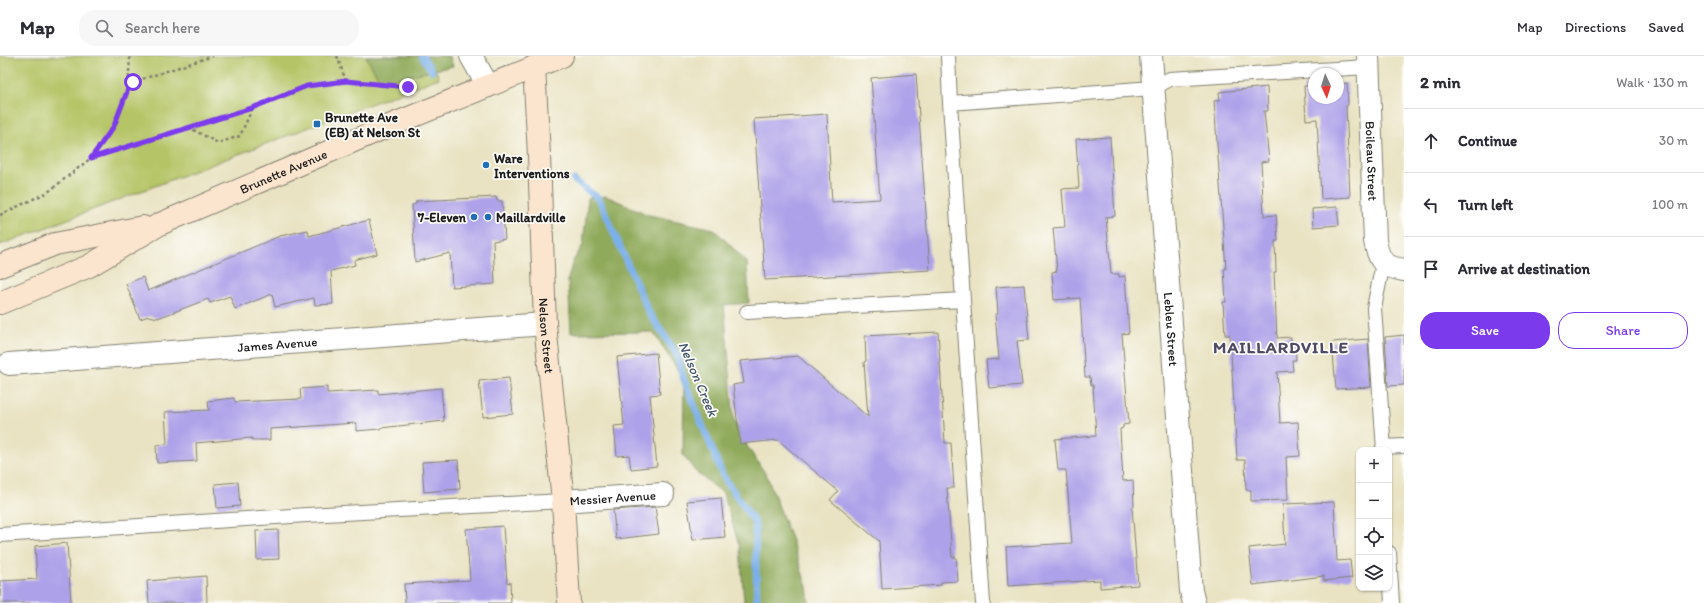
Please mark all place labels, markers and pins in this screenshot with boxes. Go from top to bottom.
place label: Brunette Ave (EB) at Nelson St [325,110,420,141]
marker: Brunette Ave (EB) at Nelson St [312,119,322,129]
place label: Ware Interventions [494,151,570,181]
marker: Ware Interventions [481,160,491,170]
place label: 7-Eleven [417,210,467,225]
place label: Maillardville [496,210,566,225]
marker: 7-Eleven [469,212,479,222]
marker: Maillardville [483,212,493,222]

